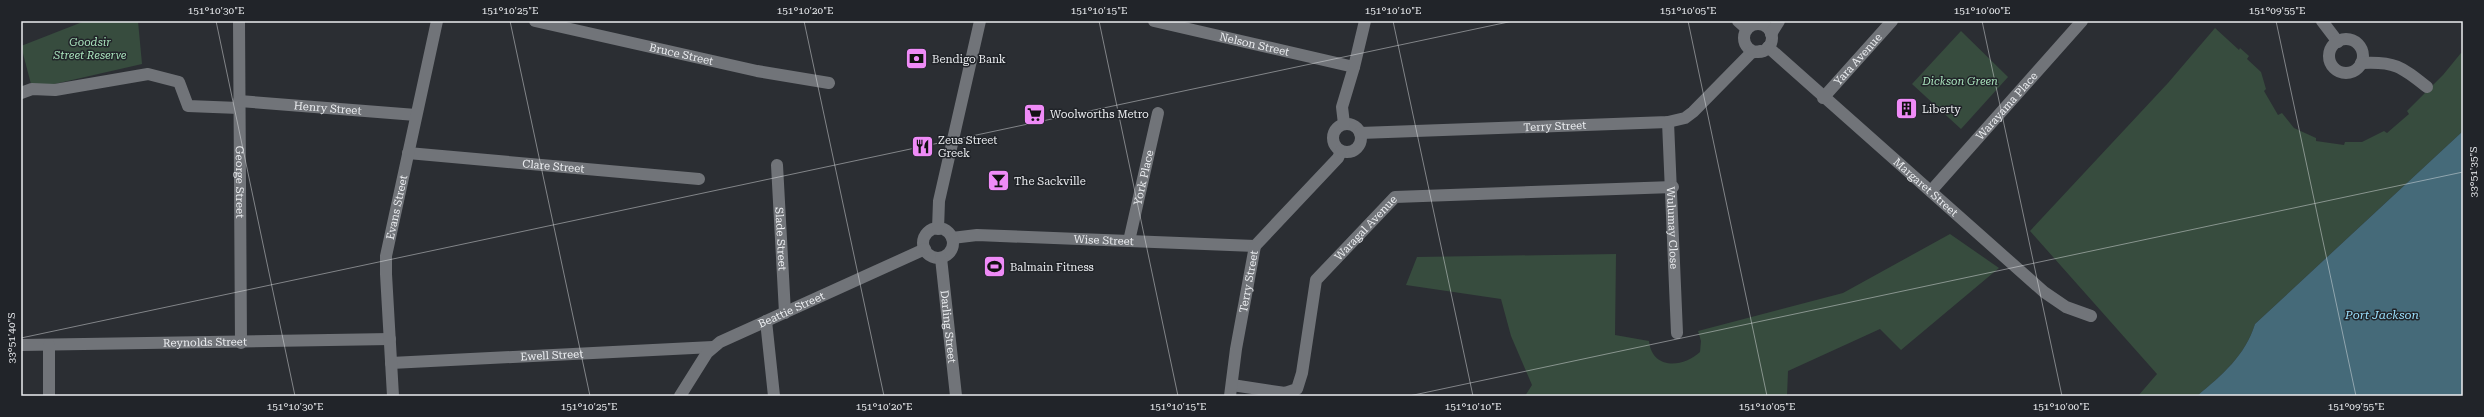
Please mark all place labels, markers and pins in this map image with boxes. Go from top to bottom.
bank icon: Bendigo Bank [904,46,930,72]
place label: Bendigo Bank [932,53,1006,66]
building icon: Liberty [1893,96,1919,122]
supermarket icon: Woolworths Metro [1022,101,1048,127]
place label: Liberty [1922,103,1961,116]
place label: Woolworths Metro [1050,108,1149,121]
restaurant icon: Zeus Street Greek [909,133,935,159]
place label: Zeus Street Greek [938,134,997,160]
bar icon: The Sackville [985,168,1011,194]
place label: The Sackville [1014,175,1086,188]
sports icon: Balmain Fitness [981,254,1007,280]
place label: Balmain Fitness [1010,261,1094,274]

